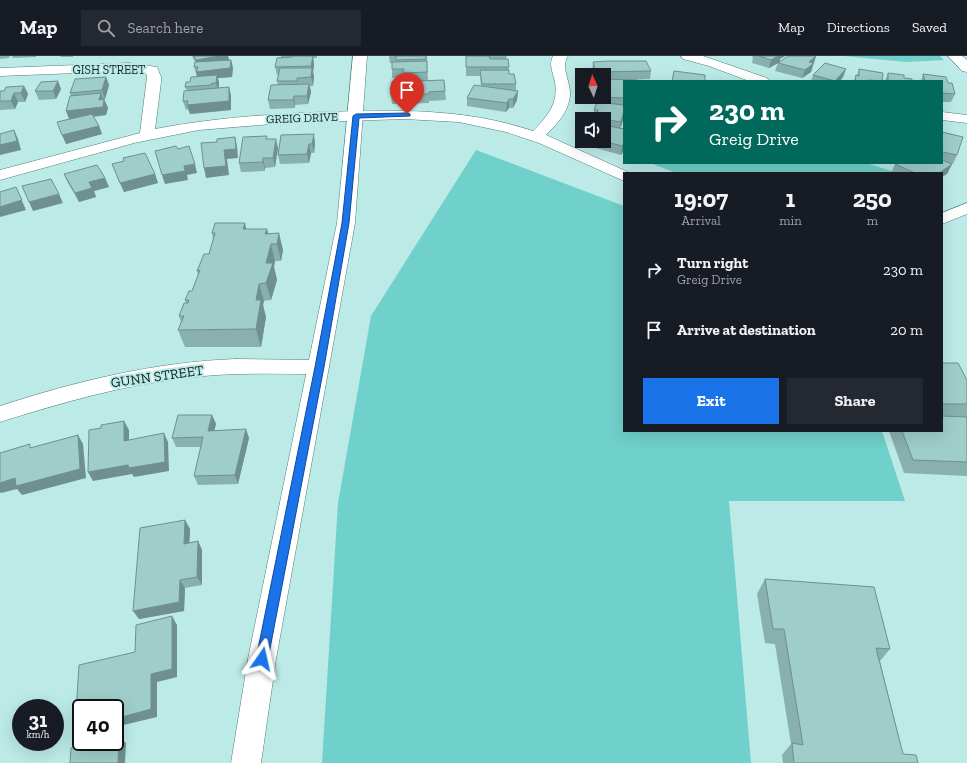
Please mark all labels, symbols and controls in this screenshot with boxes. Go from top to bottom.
search box [81,10,361,46]
text: Map [20,16,57,39]
icon: search [95,17,117,39]
text: Search here [127,19,203,37]
text: Map [778,19,805,36]
text: Directions [827,19,890,36]
text: Saved [912,19,947,36]
street label: GISH STREET [72,63,146,77]
north arrow [575,68,611,104]
map controls [575,68,611,148]
pin [390,73,424,114]
icon: arrive [396,79,418,101]
text: 230 m [709,94,785,127]
icon: right [643,96,695,148]
street label: GREIG DRIVE [266,110,338,126]
button: sound [575,112,611,148]
text: Greig Drive [709,128,799,150]
text: 19:07 [674,184,728,213]
text: 1 [786,184,795,213]
text: 250 [853,184,892,213]
text: Arrival [682,213,721,228]
text: min [779,213,802,228]
text: m [867,213,878,228]
text: Turn right [677,254,748,272]
icon: right [643,259,665,281]
text: 230 m [883,261,923,279]
text: Greig Drive [677,272,742,287]
icon: arrive [643,319,665,341]
text: Arrive at destination [677,321,816,339]
text: 20 m [890,321,923,339]
street label: GUNN STREET [110,362,205,391]
button: Exit [643,378,779,424]
button: Share [787,378,923,424]
position arrow [241,638,283,680]
speed limit sign: 40 [72,699,124,751]
text: 31 [29,708,47,732]
text: km/h [27,729,49,741]

